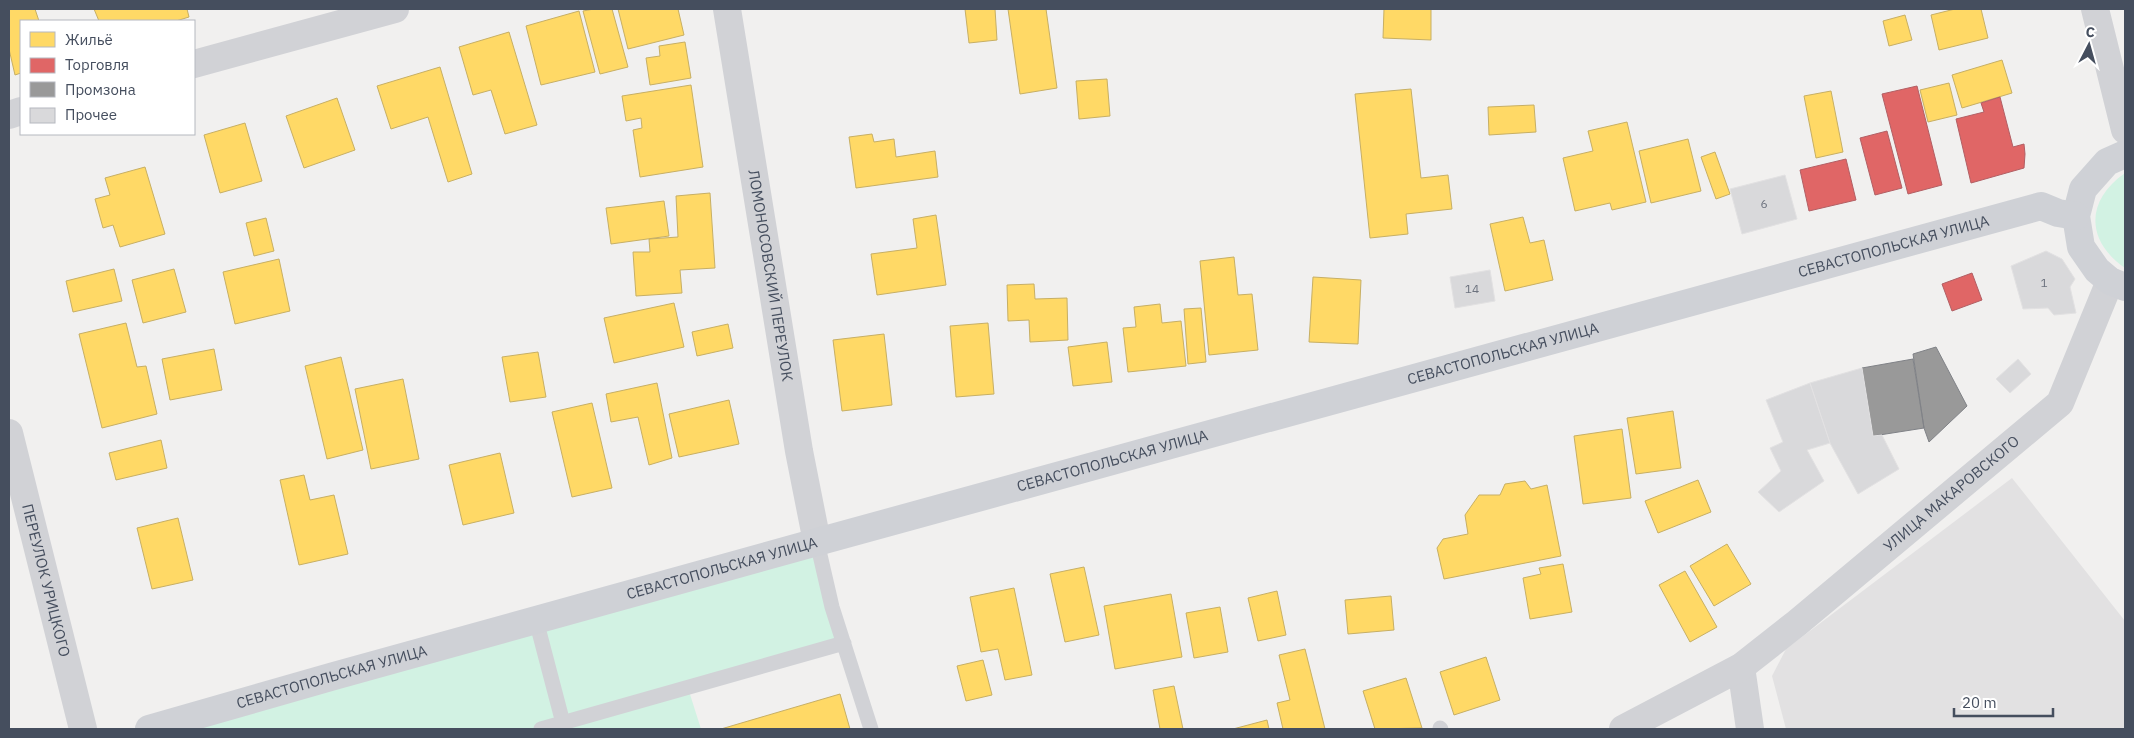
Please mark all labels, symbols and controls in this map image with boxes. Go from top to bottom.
legend [20,20,195,135]
north arrow [2064,20,2114,70]
text: С [2085,23,2096,41]
text: Жильё [65,30,113,49]
text: Торговля [65,55,129,74]
text: Промзона [65,80,136,99]
text: Прочее [65,105,117,124]
street label: ЛОМОНОСОВСКИЙ ПЕРЕУЛОК [744,168,798,383]
house number: 6 [1760,196,1768,211]
street label: СЕВАСТОПОЛЬСКАЯ УЛИЦА [1796,211,1991,281]
house number: 1 [2040,275,2048,290]
house number: 14 [1465,281,1479,296]
street label: СЕВАСТОПОЛЬСКАЯ УЛИЦА [1405,318,1601,389]
street label: СЕВАСТОПОЛЬСКАЯ УЛИЦА [1015,425,1210,496]
street label: УЛИЦА МАКАРОВСКОГО [1879,431,2023,556]
street label: ПЕРЕУЛОК УРИЦКОГО [18,502,75,659]
street label: СЕВАСТОПОЛЬСКАЯ УЛИЦА [624,532,820,603]
street label: СЕВАСТОПОЛЬСКАЯ УЛИЦА [234,641,430,713]
scale bar [1954,686,2053,718]
text: 20 m [1962,693,1997,712]

